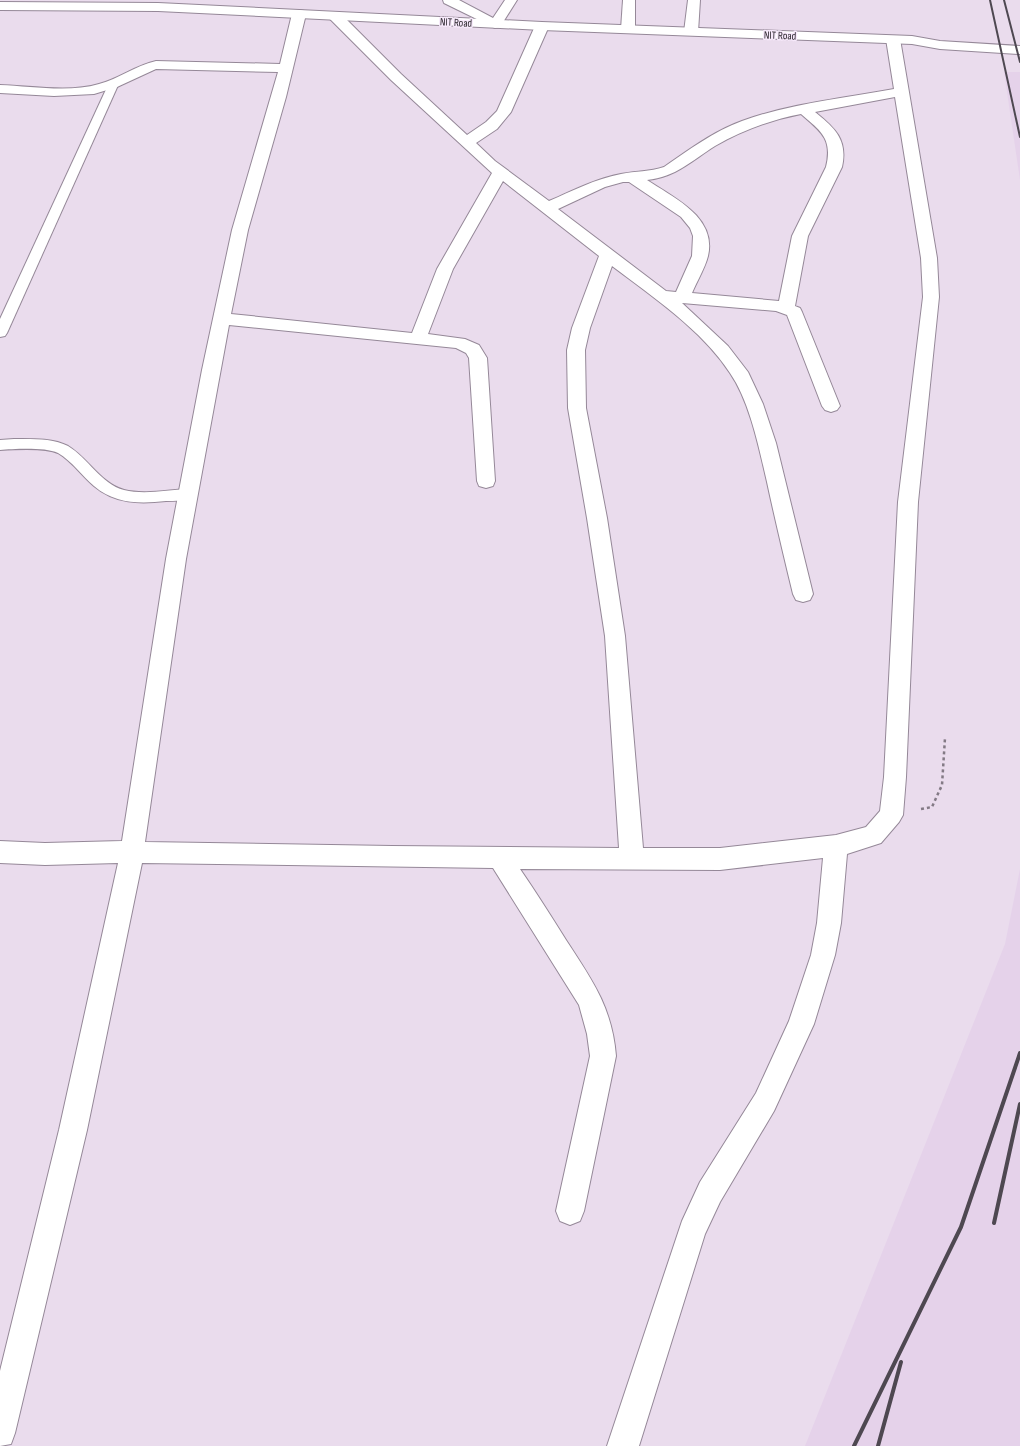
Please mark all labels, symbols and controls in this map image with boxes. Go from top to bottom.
street label: NIT Road [439,15,473,30]
street label: NIT Road [764,28,797,43]

